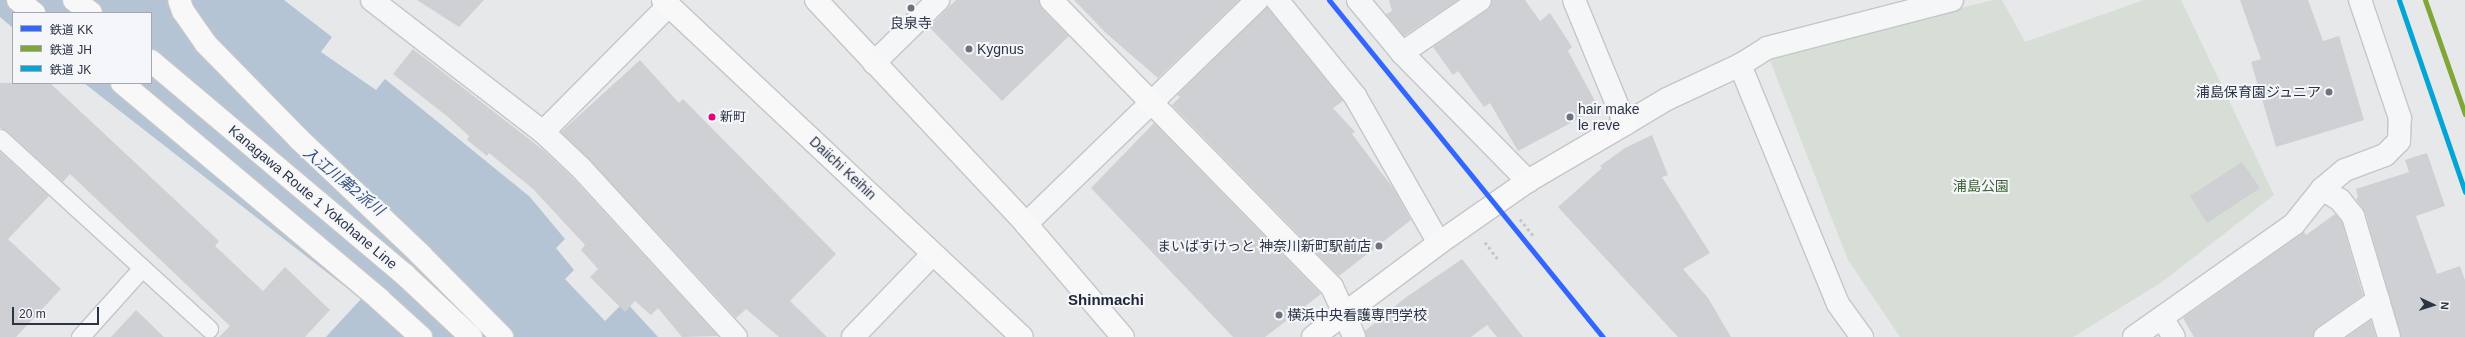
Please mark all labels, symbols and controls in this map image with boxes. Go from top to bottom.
marker: 良泉寺 [906,3,916,13]
legend [12,12,152,84]
place label: 良泉寺 [890,15,932,31]
text: 鉄道 KK [50,23,93,37]
place label: Kygnus [977,41,1024,57]
text: 鉄道 JH [50,43,92,57]
marker: Kygnus [964,44,974,54]
text: 鉄道 JK [50,63,91,77]
place label: 浦島保育園ジュニア [2195,84,2321,100]
marker: 浦島保育園ジュニア [2324,87,2334,97]
place label: hair make le reve [1578,101,1639,134]
place label: 新町 [720,109,746,125]
marker: 新町 [707,112,717,122]
marker: hair make le reve [1565,112,1575,122]
street label: Kanagawa Route 1 Yokohane Line [225,121,401,273]
street label: Daiichi Keihin [806,133,880,203]
water label: 入江川第2派川 [300,143,388,219]
park label: 浦島公園 [1953,178,2009,194]
place label: まいばすけっと 神奈川新町駅前店 [1157,238,1371,254]
marker: まいばすけっと 神奈川新町駅前店 [1374,241,1384,251]
north arrow [2413,285,2453,325]
district label: Shinmachi [1068,291,1144,309]
scale bar [14,299,101,325]
text: N [2439,301,2451,310]
text: 20 m [19,307,46,321]
place label: 横浜中央看護専門学校 [1287,307,1427,323]
marker: 横浜中央看護専門学校 [1274,310,1284,320]

